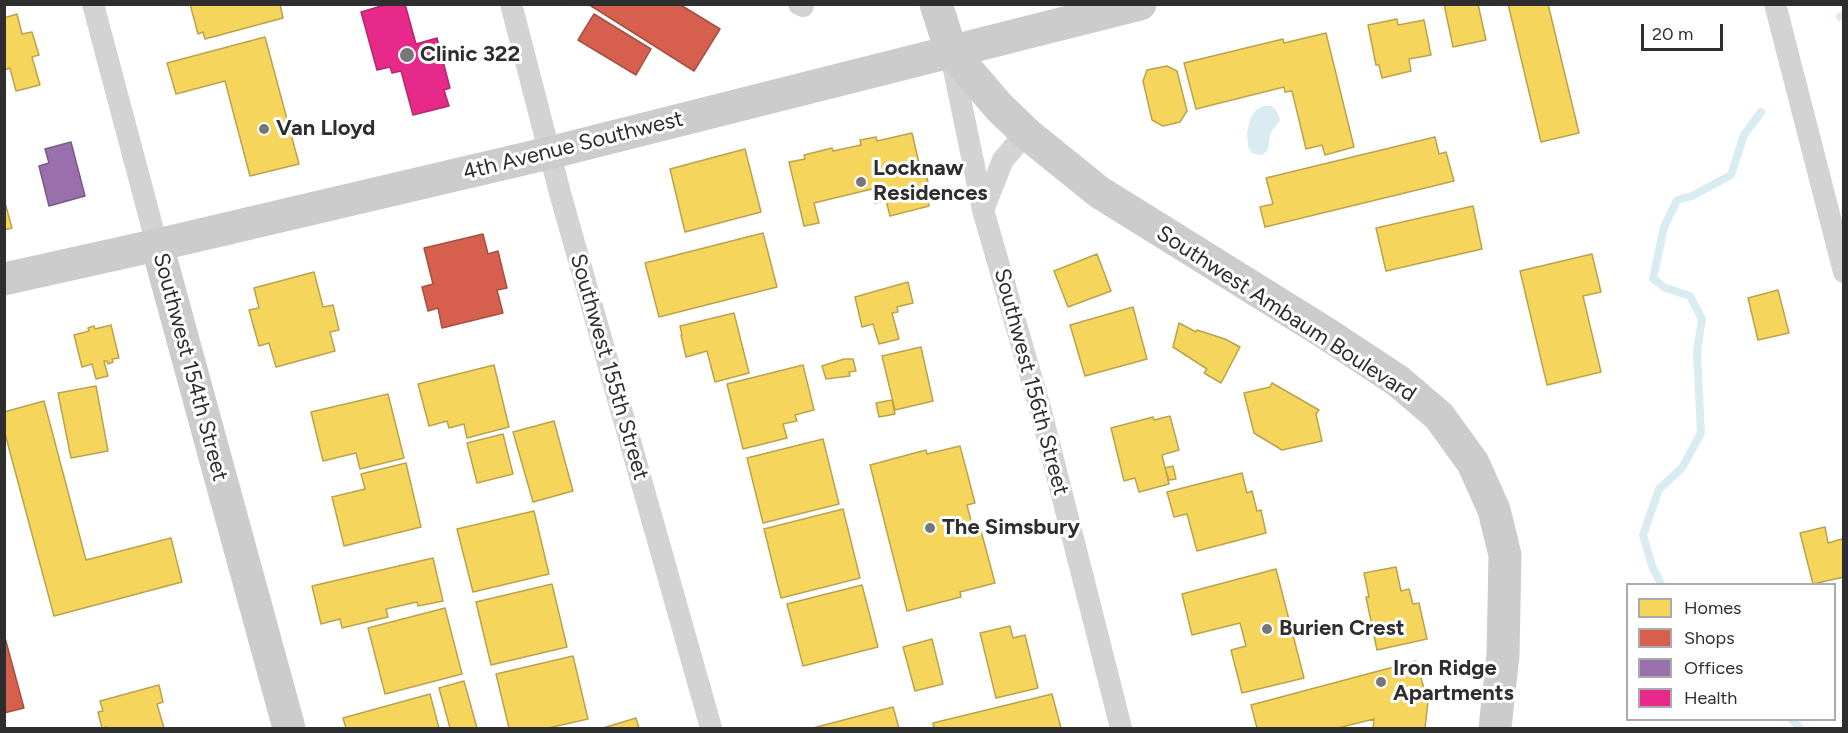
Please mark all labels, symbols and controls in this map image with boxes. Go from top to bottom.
scale bar [1644,12,1726,50]
text: 20 m [1652,23,1693,45]
place label: Clinic 322 [420,42,520,68]
marker: Clinic 322 [398,46,416,64]
street label: 4th Avenue Southwest [460,106,686,186]
place label: Van Lloyd [276,116,375,142]
marker: Van Lloyd [257,122,271,136]
place label: Locknaw Residences [873,156,988,208]
marker: Locknaw Residences [854,175,868,189]
street label: Southwest Ambaum Boulevard [1151,220,1421,408]
street label: Southwest 154th Street [147,250,233,484]
street label: Southwest 155th Street [564,251,654,483]
street label: Southwest 156th Street [988,266,1074,498]
place label: The Simsbury [942,515,1080,541]
marker: The Simsbury [923,521,937,535]
legend [1626,583,1836,721]
text: Homes [1684,597,1742,619]
place label: Burien Crest [1279,616,1405,642]
marker: Burien Crest [1260,622,1274,636]
text: Shops [1684,627,1735,649]
place label: Iron Ridge Apartments [1393,656,1514,708]
text: Offices [1684,657,1743,679]
marker: Iron Ridge Apartments [1374,675,1388,689]
text: Health [1684,687,1737,709]

